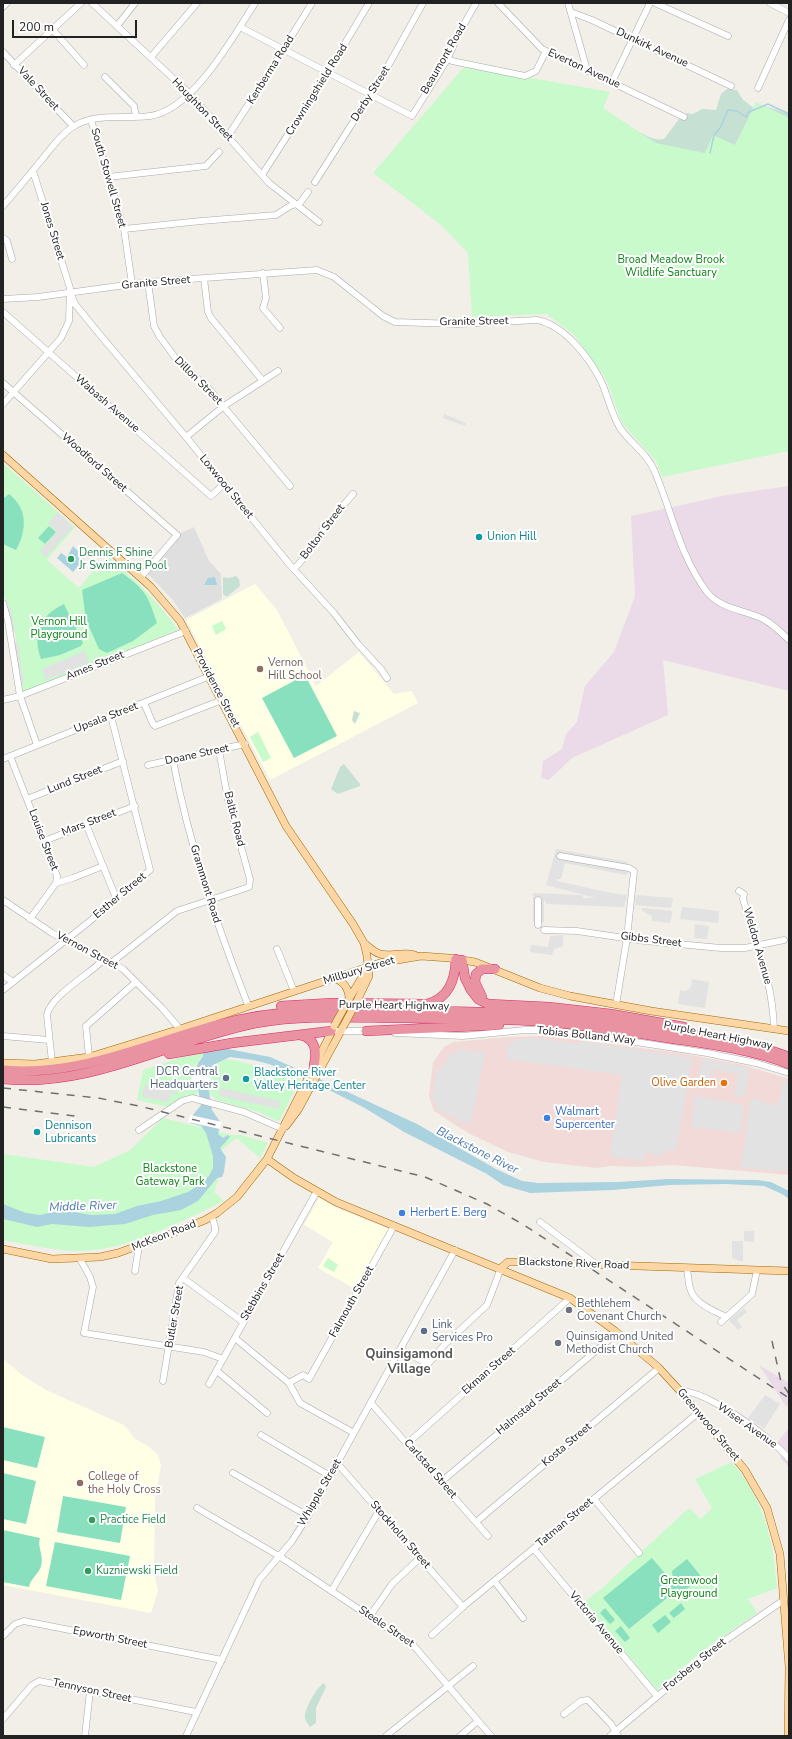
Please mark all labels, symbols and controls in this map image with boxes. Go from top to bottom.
scale bar [14,12,139,38]
text: 200 m [19,19,54,35]
street label: Beaumont Road [418,21,470,97]
street label: Dunkirk Avenue [614,25,690,71]
street label: Kenberma Road [245,33,297,107]
street label: Crowningshield Road [283,42,351,138]
street label: Everton Avenue [546,46,622,92]
street label: Derby Street [349,64,393,124]
street label: Vale Street [15,65,61,113]
street label: Houghton Street [169,76,235,144]
street label: South Stowell Street [87,127,129,229]
street label: Jones Street [37,200,67,262]
park label: Broad Meadow Brook Wildlife Sanctuary [617,253,725,279]
street label: Granite Street [121,273,191,293]
street label: Granite Street [439,315,509,329]
street label: Dillon Street [171,354,225,408]
street label: Wabash Avenue [72,372,142,436]
street label: Woodford Street [58,431,130,495]
street label: Loxwood Street [196,452,256,522]
street label: Bolton Street [298,502,348,562]
place label: Union Hill [487,530,536,544]
marker: Union Hill [474,532,484,542]
place label: Dennis F Shine Jr Swimming Pool [79,546,167,572]
marker: Dennis F Shine Jr Swimming Pool [66,554,76,564]
park label: Vernon Hill Playground [31,615,87,641]
street label: Providence Street [190,646,242,730]
street label: Ames Street [64,648,126,684]
place label: Vernon Hill School [268,656,322,682]
marker: Vernon Hill School [255,664,265,674]
street label: Upsala Street [72,700,140,736]
street label: Doane Street [164,742,230,768]
street label: Lund Street [46,763,104,797]
street label: Baltic Road [221,790,247,848]
street label: Louise Street [25,807,61,873]
street label: Mars Street [60,807,118,839]
street label: Grammont Road [187,843,223,925]
street label: Esther Street [91,870,149,922]
street label: Weldon Avenue [740,906,774,986]
street label: Vernon Street [54,929,120,973]
street label: Gibbs Street [620,930,682,950]
street label: Millbury Street [322,954,396,988]
street label: Purple Heart Highway [339,998,449,1014]
street label: Purple Heart Highway [663,1019,773,1053]
street label: Tobias Bolland Way [536,1024,636,1048]
place label: DCR Central Headquarters [150,1065,218,1091]
place label: Blackstone River Valley Heritage Center [254,1066,366,1092]
marker: DCR Central Headquarters [221,1073,231,1083]
marker: Blackstone River Valley Heritage Center [241,1074,251,1084]
place label: Olive Garden [651,1076,716,1090]
marker: Olive Garden [719,1078,729,1088]
place label: Walmart Supercenter [555,1105,615,1131]
marker: Walmart Supercenter [542,1113,552,1123]
place label: Dennison Lubricants [45,1119,96,1145]
water label: Blackstone River [434,1124,520,1178]
marker: Dennison Lubricants [32,1127,42,1137]
park label: Blackstone Gateway Park [136,1162,204,1188]
water label: Middle River [49,1199,117,1215]
place label: Herbert E. Berg [410,1206,487,1220]
marker: Herbert E. Berg [397,1208,407,1218]
street label: McKeon Road [130,1218,198,1254]
street label: Stebbins Street [238,1251,288,1323]
street label: Blackstone River Road [518,1255,630,1273]
street label: Falmouth Street [327,1264,377,1340]
street label: Butler Street [163,1285,187,1349]
place label: Bethlehem Covenant Church [577,1297,662,1323]
marker: Bethlehem Covenant Church [564,1305,574,1315]
place label: Link Services Pro [432,1318,493,1344]
marker: Link Services Pro [419,1326,429,1336]
place label: Quinsigamond United Methodist Church [566,1330,673,1356]
marker: Quinsigamond United Methodist Church [553,1338,563,1348]
street label: Ekman Street [460,1344,518,1398]
district label: Quinsigamond Village [365,1347,453,1378]
street label: Halmstad Street [494,1376,564,1438]
street label: Greenwood Street [674,1386,742,1464]
street label: Wiser Avenue [715,1401,779,1451]
street label: Kosta Street [540,1420,594,1470]
street label: Carlstad Street [401,1437,459,1501]
street label: Whipple Street [295,1457,345,1529]
place label: College of the Holy Cross [88,1470,161,1496]
marker: College of the Holy Cross [75,1478,85,1488]
street label: Tatman Street [534,1496,596,1550]
street label: Stockholm Street [367,1499,433,1571]
place label: Practice Field [100,1513,166,1527]
marker: Practice Field [87,1515,97,1525]
place label: Kuzniewski Field [96,1564,178,1578]
marker: Kuzniewski Field [83,1566,93,1576]
park label: Greenwood Playground [660,1574,718,1600]
street label: Victoria Avenue [566,1589,626,1657]
street label: Steele Street [356,1604,416,1650]
street label: Epworth Street [72,1624,148,1652]
street label: Forsberg Street [661,1636,729,1694]
street label: Tennyson Street [51,1676,133,1706]

